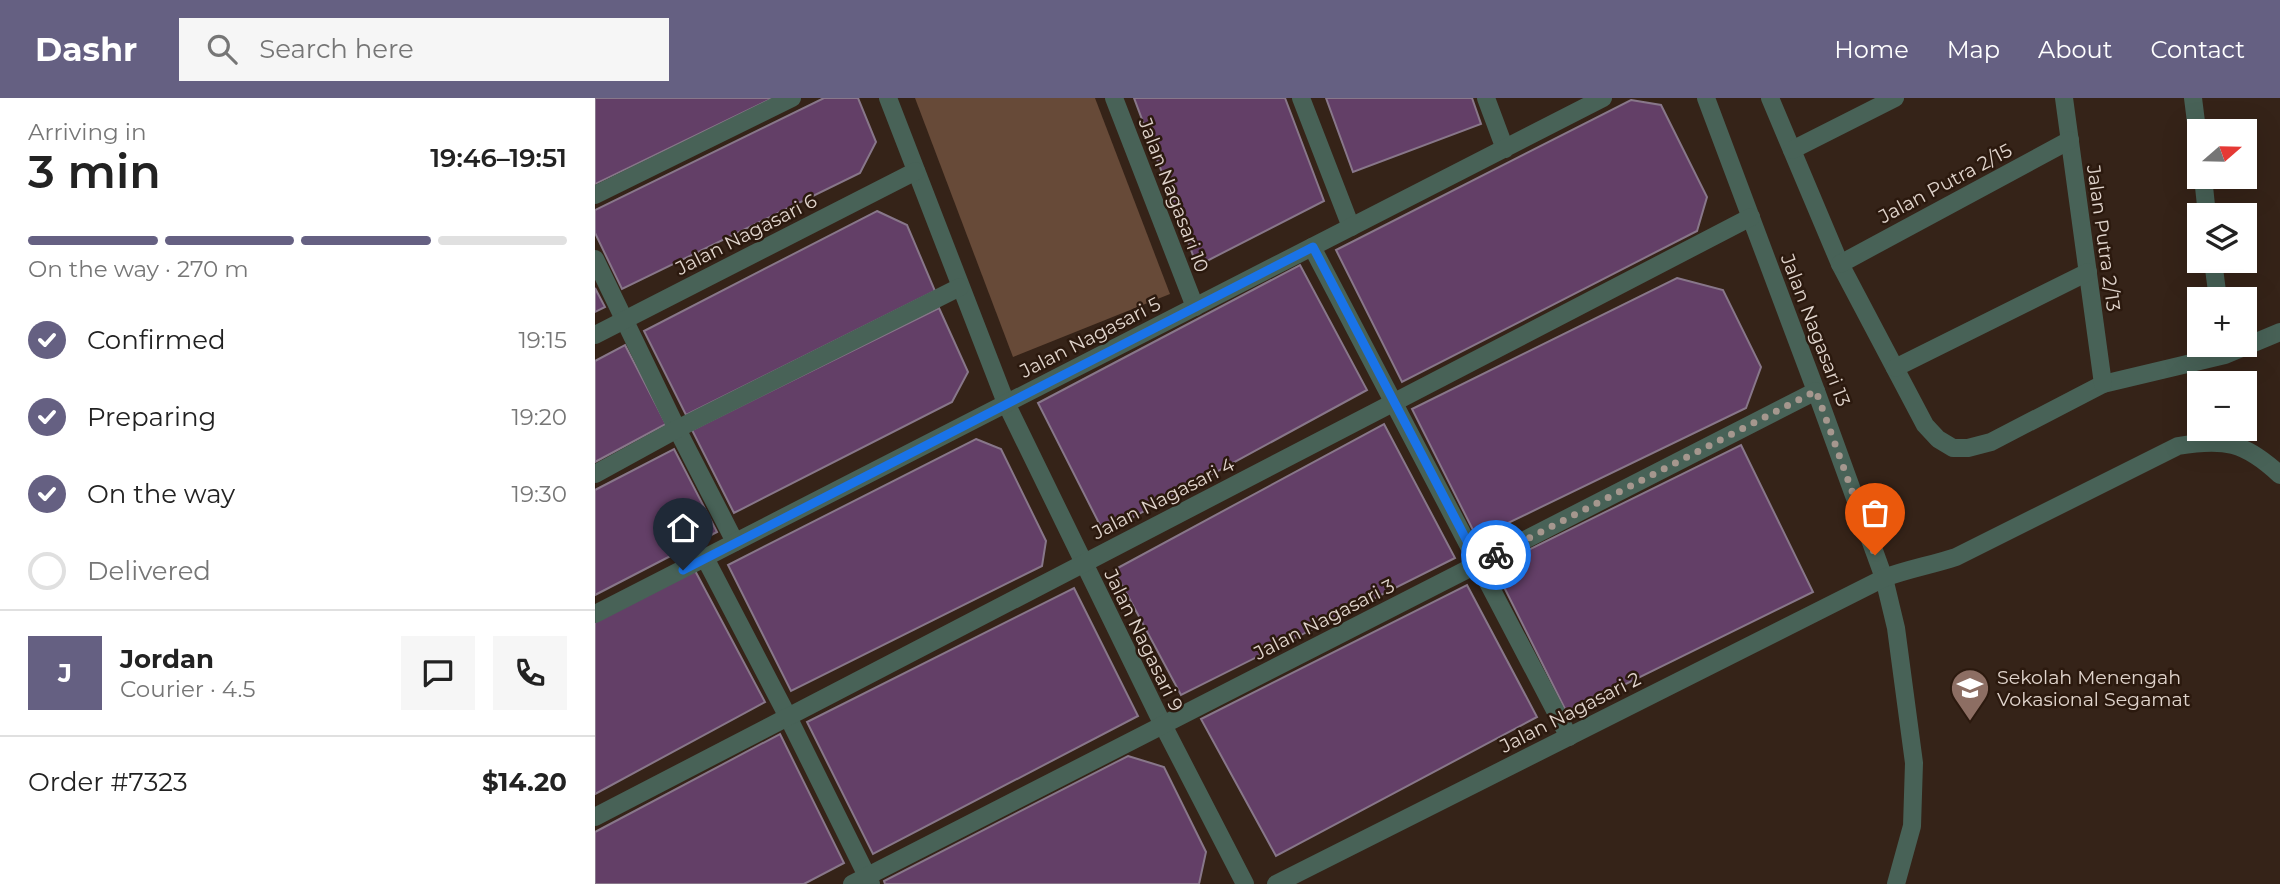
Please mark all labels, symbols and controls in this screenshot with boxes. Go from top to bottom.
search box [179,18,669,81]
text: Dashr [35,29,137,69]
icon: search [203,30,241,68]
text: Search here [259,33,414,65]
text: Home [1834,35,1909,64]
text: Map [1947,35,2000,64]
text: About [2038,35,2112,64]
text: Contact [2150,35,2245,64]
street label: Jalan Nagasari 10 [1133,114,1214,276]
text: Arriving in [28,118,147,146]
north arrow [2187,119,2257,189]
map controls [2187,119,2257,441]
street label: Jalan Putra 2/15 [1874,139,2016,229]
text: 19:46–19:51 [430,142,567,174]
text: 3 min [28,143,161,200]
street label: Jalan Putra 2/13 [2082,162,2125,313]
street label: Jalan Nagasari 6 [671,189,821,280]
button: layers [2187,203,2257,273]
street label: Jalan Nagasari 13 [1776,250,1855,410]
text: On the way · 270 m [28,255,249,283]
button: + [2187,287,2257,357]
street label: Jalan Nagasari 5 [1015,292,1165,383]
icon: check [28,321,66,359]
text: Confirmed [87,324,226,356]
text: 19:15 [518,326,567,354]
button: − [2187,371,2257,441]
icon: check [28,398,66,436]
text: Preparing [87,401,216,433]
text: 19:20 [512,403,567,431]
street label: Jalan Nagasari 4 [1087,453,1238,545]
icon: check [28,475,66,513]
text: On the way [87,478,235,510]
text: 19:30 [512,480,567,508]
pin [1845,483,1905,555]
icon: bag [1856,494,1894,532]
pin [653,498,713,570]
icon: home [664,509,702,547]
courier [1461,520,1531,590]
icon: bike [1477,536,1515,574]
text: Delivered [87,555,211,587]
street label: Jalan Nagasari 9 [1099,564,1188,715]
street label: Jalan Nagasari 3 [1249,574,1398,665]
button: chat [401,636,475,710]
button: phone [493,636,567,710]
text: Jordan [120,643,214,675]
text: J [58,657,72,689]
place label: Sekolah Menengah Vokasional Segamat [1997,666,2191,711]
street label: Jalan Nagasari 2 [1495,667,1645,758]
school or university icon: Sekolah Menengah Vokasional Segamat [1949,667,1991,722]
text: Courier · 4.5 [120,675,255,703]
text: Order #7323 [28,766,188,798]
text: $14.20 [482,766,567,798]

